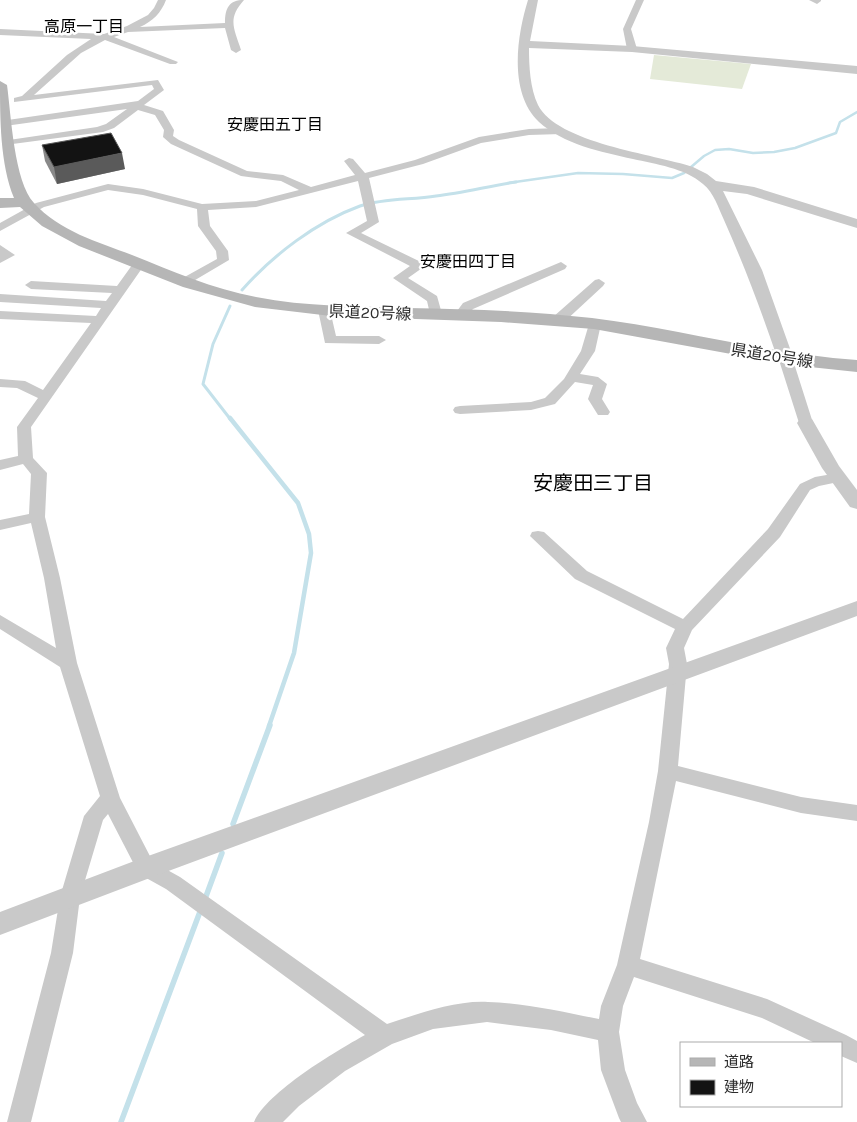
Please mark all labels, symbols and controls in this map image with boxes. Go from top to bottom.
district label: 高原一丁目 [44,17,124,36]
district label: 安慶田五丁目 [227,115,323,134]
district label: 安慶田四丁目 [420,252,516,271]
street label: 県道20号線 [328,302,412,323]
street label: 県道20号線 [730,340,814,371]
district label: 安慶田三丁目 [533,472,653,495]
legend [680,1042,842,1107]
text: 道路 [724,1053,754,1071]
text: 建物 [724,1078,754,1096]

